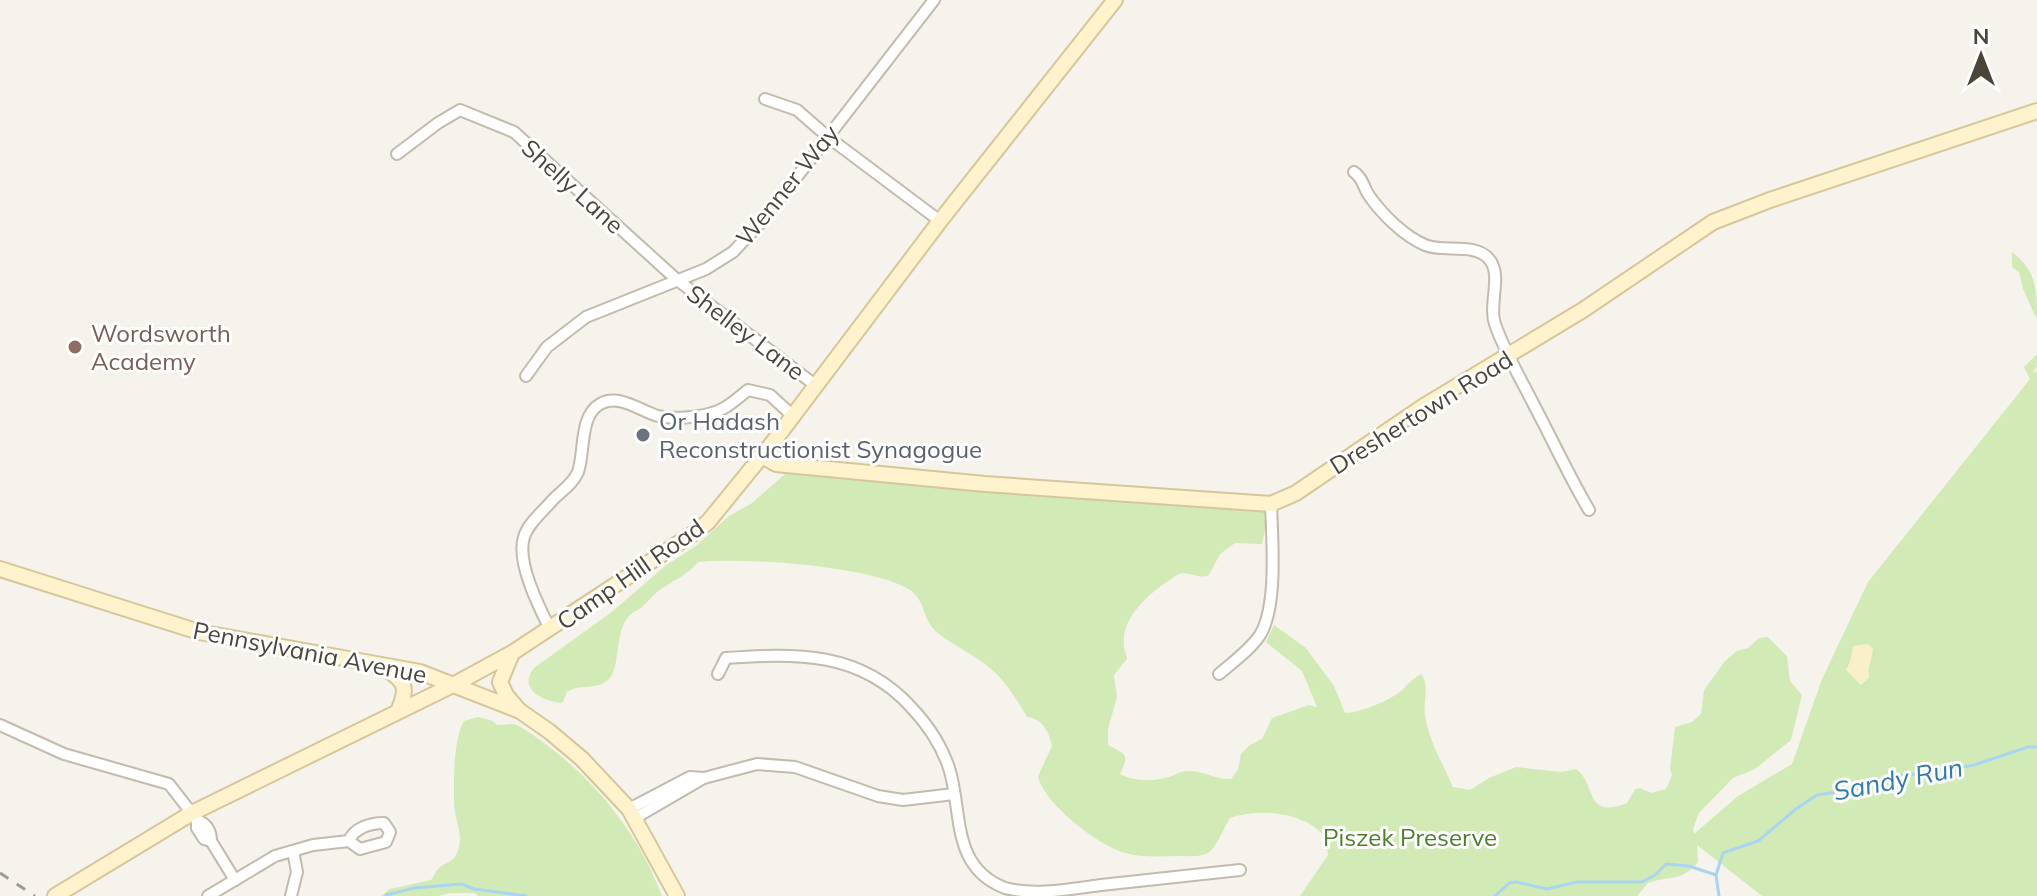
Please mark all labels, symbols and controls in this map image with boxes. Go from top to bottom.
north arrow [1941,16,2021,96]
text: N [1973,22,1989,50]
street label: Wenner Way [729,118,845,251]
street label: Shelly Lane [516,132,630,240]
street label: Shelley Lane [681,278,811,386]
place label: Wordsworth Academy [91,318,231,376]
marker: Wordsworth Academy [66,338,84,356]
street label: Dreshertown Road [1324,344,1518,480]
place label: Or Hadash Reconstructionist Synagogue [659,406,982,464]
marker: Or Hadash Reconstructionist Synagogue [634,426,652,444]
street label: Camp Hill Road [551,512,709,636]
street label: Pennsylvania Avenue [191,615,429,689]
water label: Sandy Run [1830,750,1966,808]
park label: Piszek Preserve [1323,822,1497,852]

